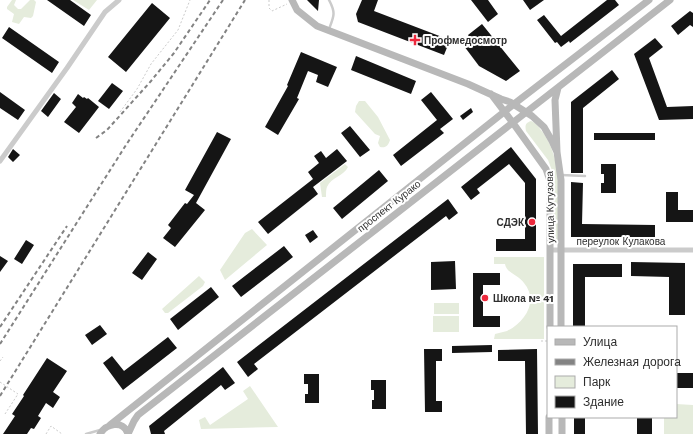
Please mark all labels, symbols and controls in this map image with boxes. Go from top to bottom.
marker: Профмедосмотр [409,34,421,46]
place label: Профмедосмотр [424,35,507,46]
street label: улица Кутузова [544,170,556,243]
street label: проспект Курако [355,178,423,234]
place label: СДЭК [497,217,525,228]
marker: СДЭК [527,217,537,227]
street label: переулок Кулакова [577,236,666,247]
marker: Школа № 41 [480,293,490,303]
place label: Школа № 41 [493,293,554,304]
legend [547,326,677,418]
text: Улица [583,335,617,349]
text: Железная дорога [583,355,681,369]
text: Парк [583,375,611,389]
text: Здание [583,395,624,409]

